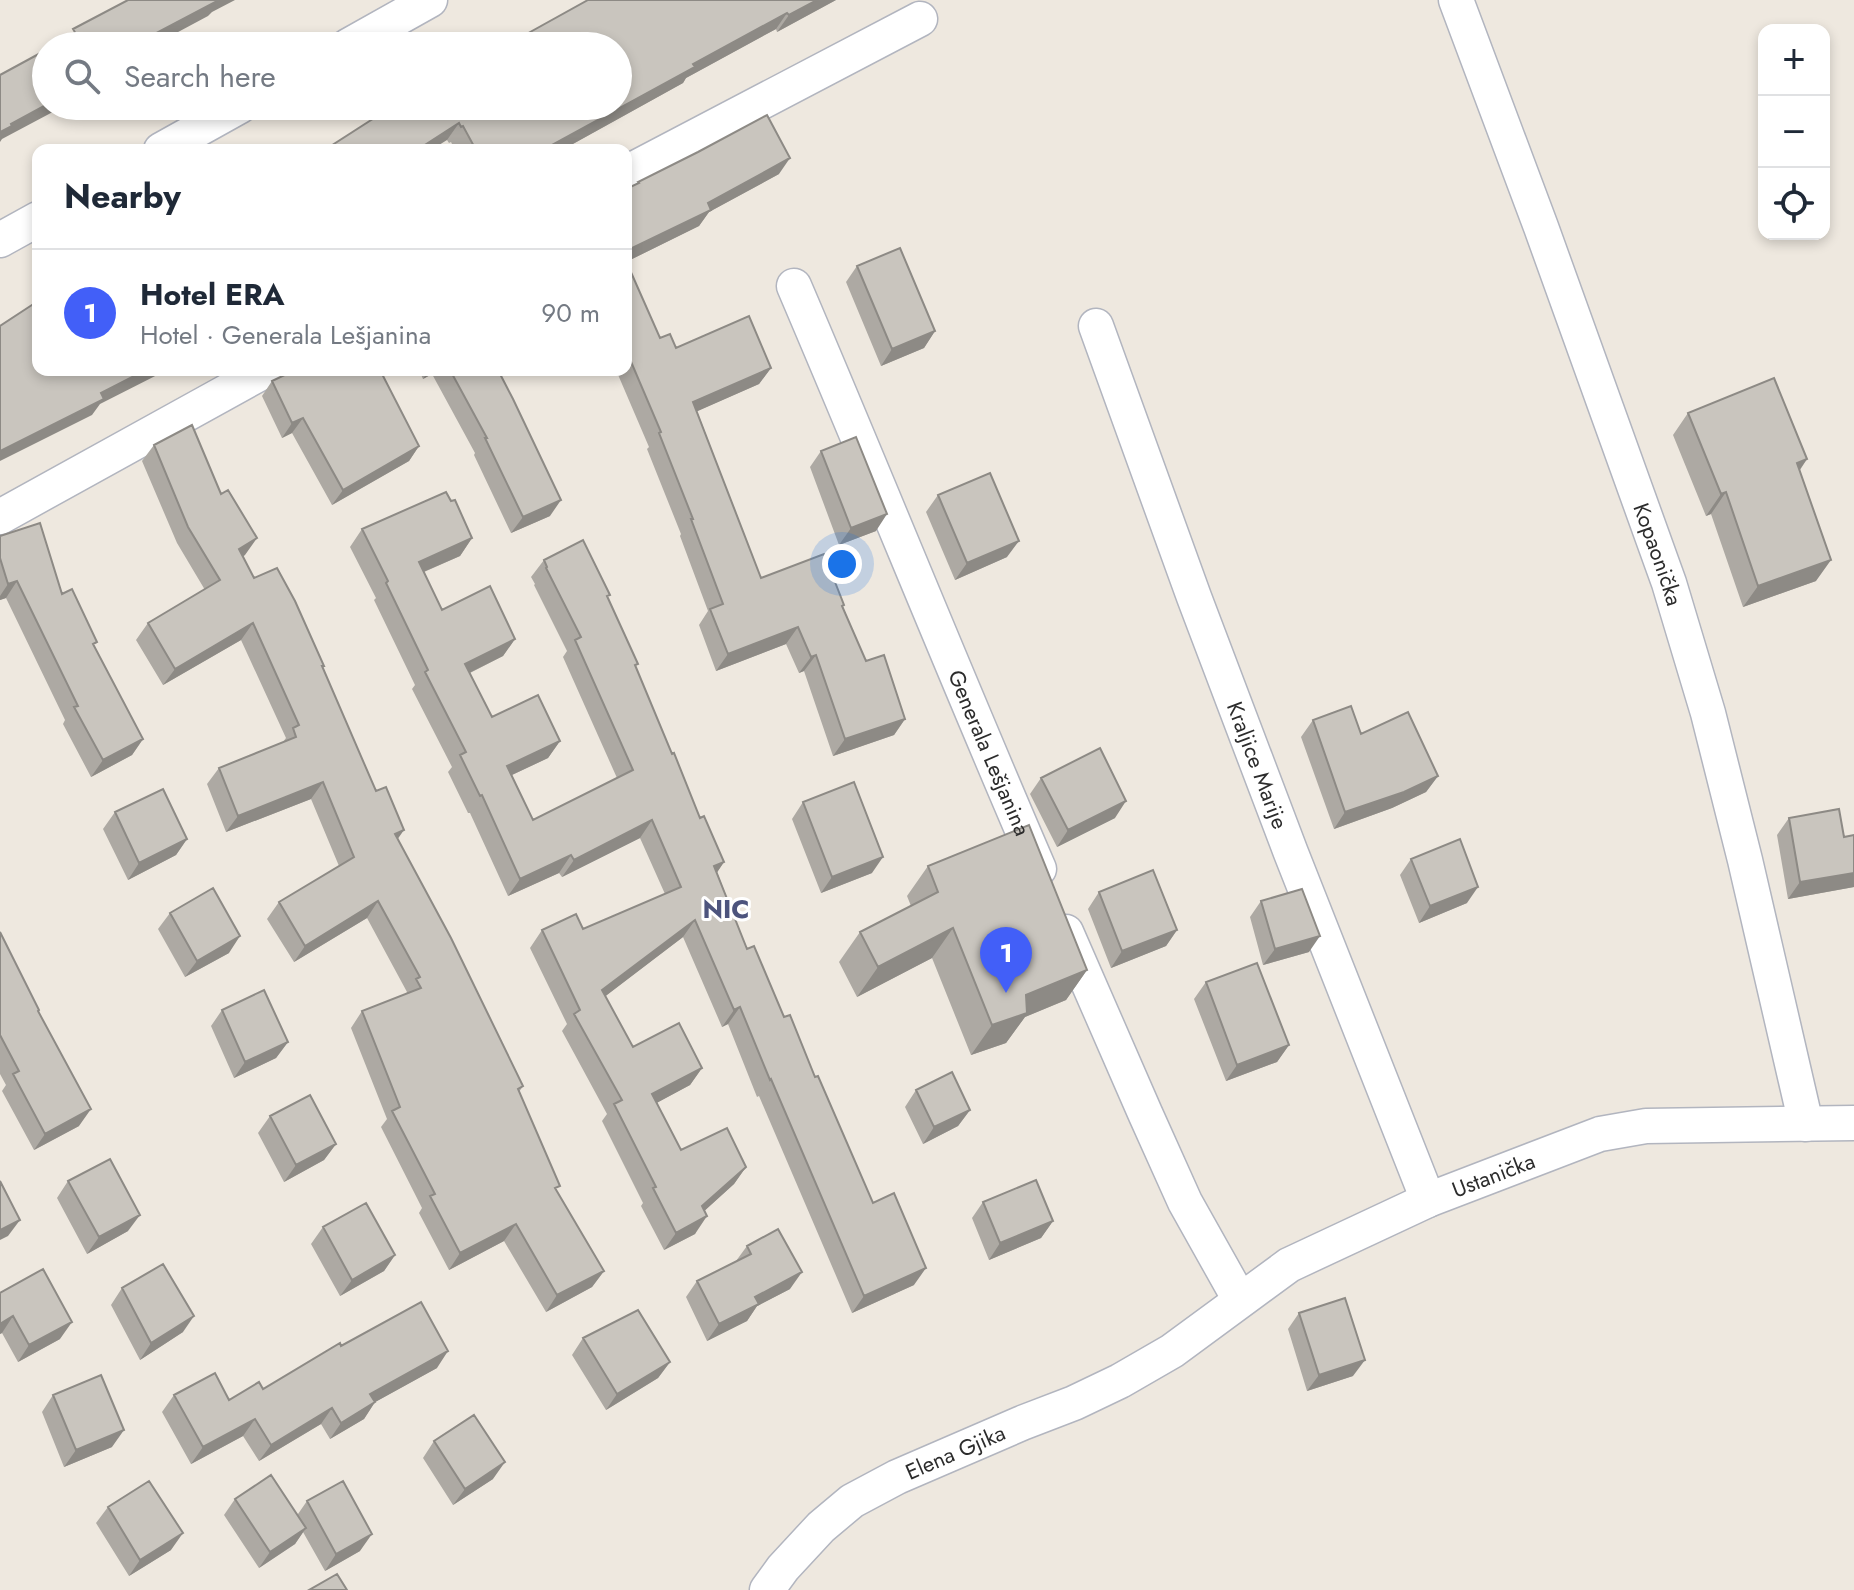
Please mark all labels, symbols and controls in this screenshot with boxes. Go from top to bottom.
map controls [1758,24,1830,240]
button: + [1758,24,1830,96]
search box [32,32,632,120]
icon: search [60,54,104,98]
text: Search here [124,55,276,98]
button: − [1758,96,1830,168]
button: locate [1758,168,1830,240]
text: Nearby [64,172,181,221]
text: Hotel ERA [140,273,285,316]
text: 1 [83,294,97,332]
text: 90 m [541,294,600,332]
text: Hotel · Generala Lešjanina [140,316,431,354]
street label: Kopaonička [1625,498,1691,609]
your location [822,544,862,584]
street label: Generala Lešjanina [940,665,1039,841]
street label: Kraljice Marije [1219,697,1296,833]
district label: NIC [702,890,750,928]
pin: 1 [980,927,1032,993]
street label: Ustanička [1447,1145,1539,1205]
street label: Elena Gjika [900,1416,1010,1488]

